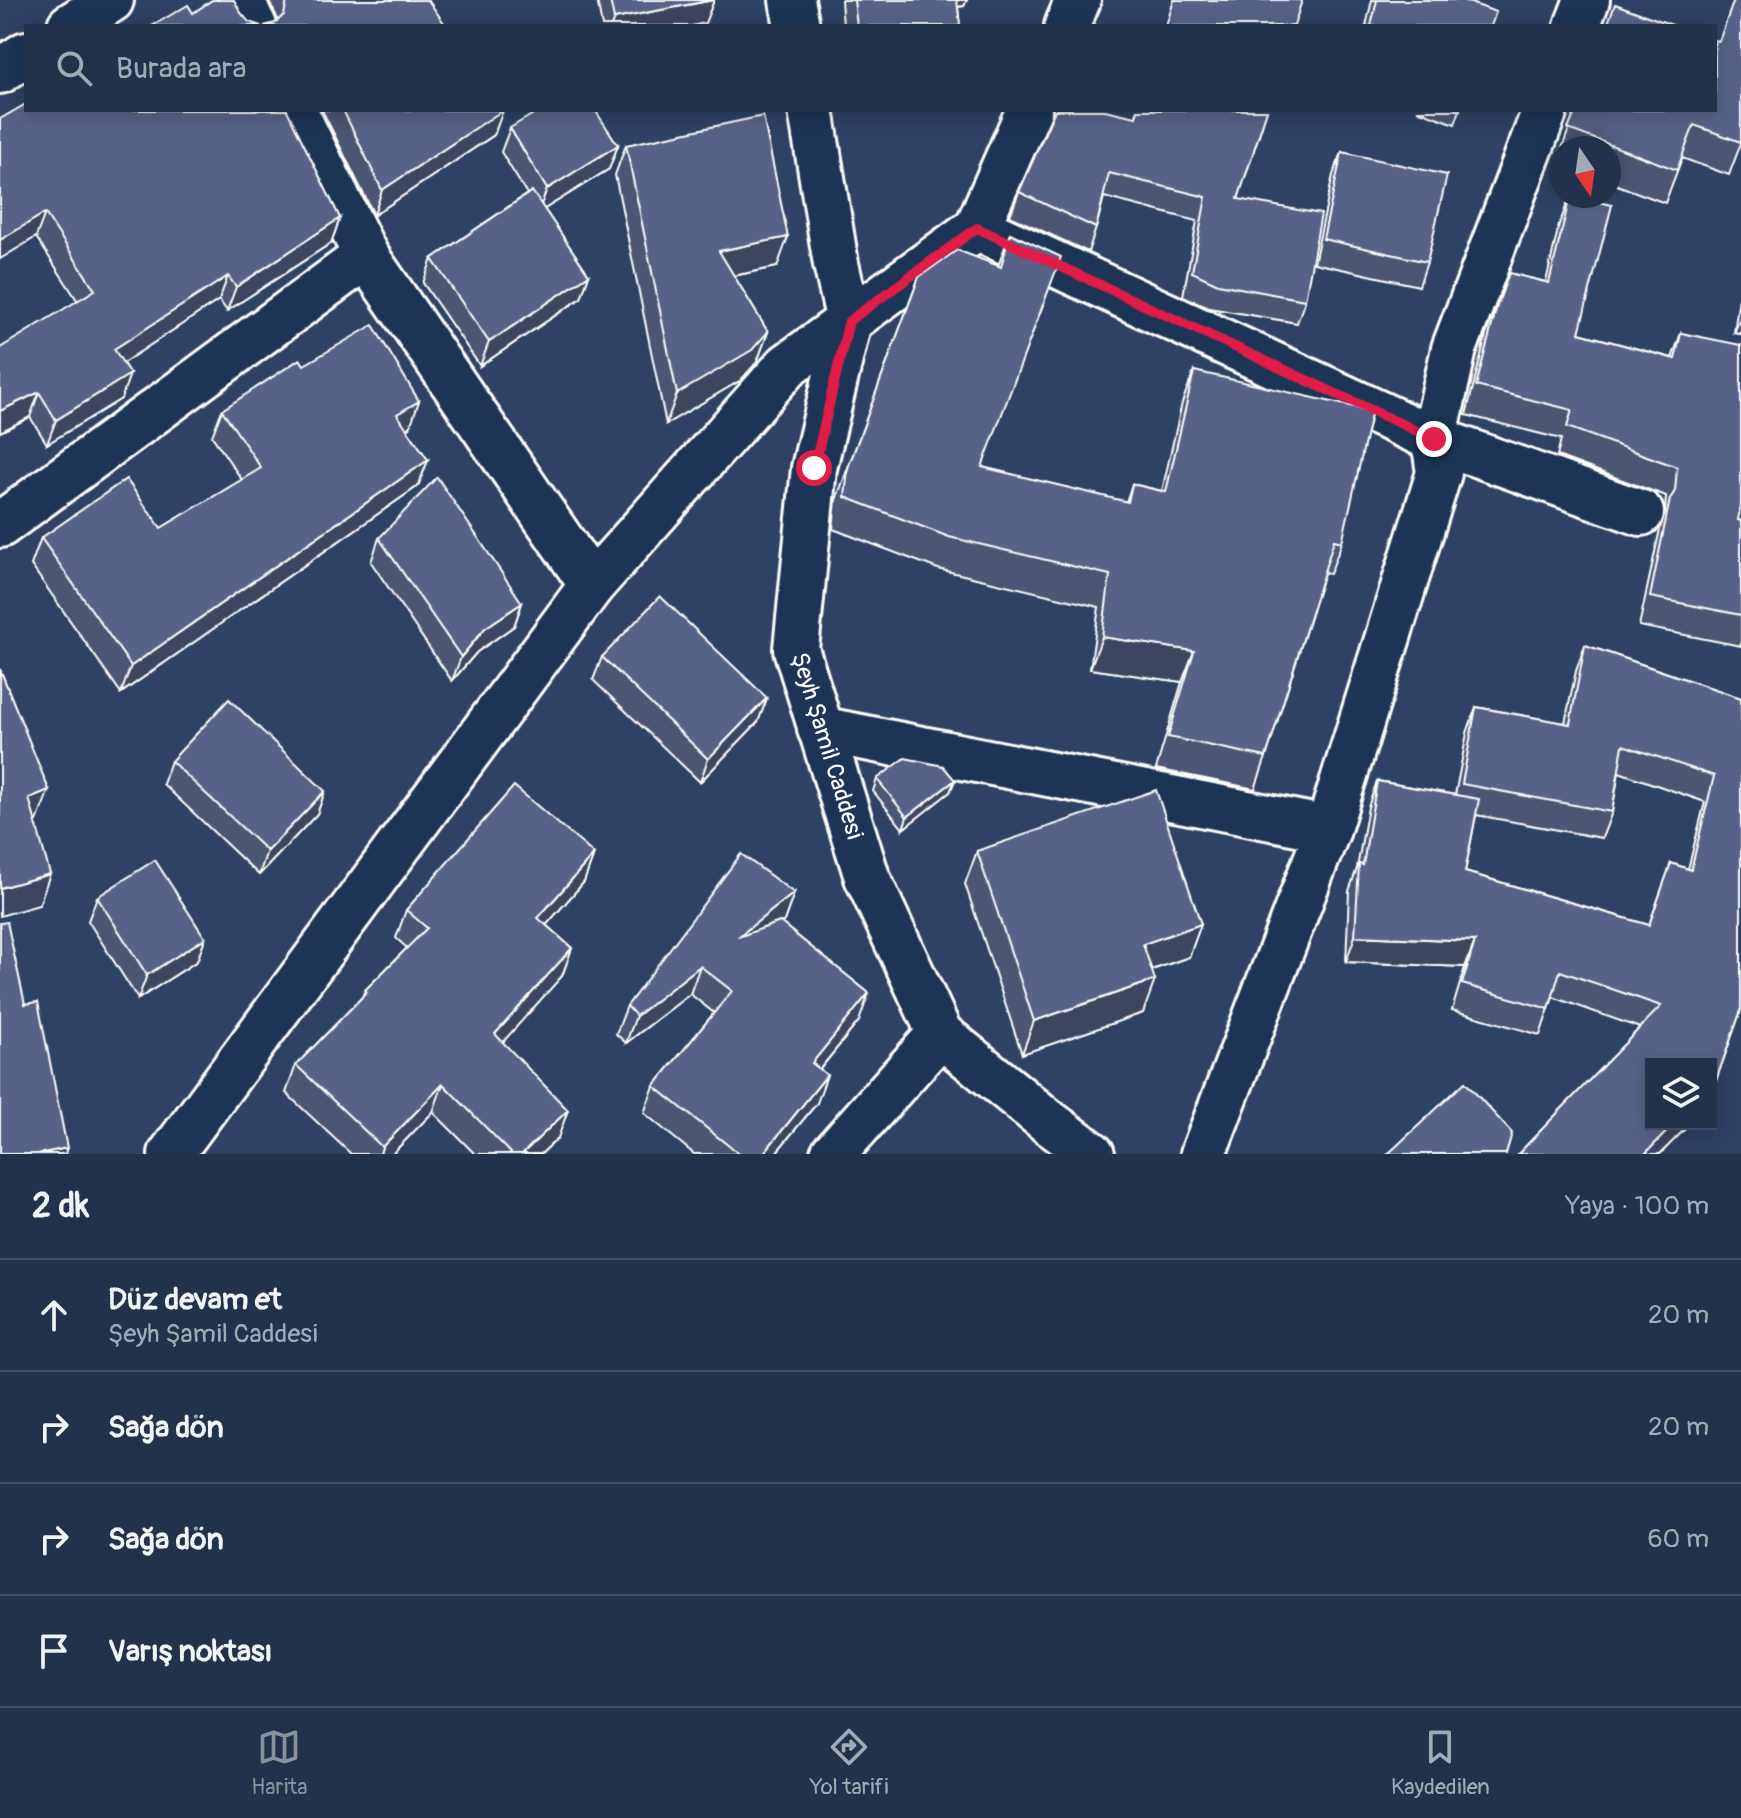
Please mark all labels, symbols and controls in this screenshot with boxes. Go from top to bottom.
search box [24,24,1717,112]
icon: search [52,46,96,90]
text: Burada ara [116,50,247,87]
north arrow [1549,136,1621,208]
route end [1416,421,1452,457]
route start [796,450,832,486]
street label: Şeyh Şamil Caddesi [785,649,869,843]
map controls [1645,1058,1717,1130]
button: layers [1645,1058,1717,1130]
text: 2 dk [32,1185,89,1228]
text: Yaya · 100 m [1566,1190,1709,1222]
text: Düz devam et [108,1281,282,1318]
icon: ahead [32,1293,76,1337]
text: 20 m [1648,1299,1709,1331]
text: Şeyh Şamil Caddesi [108,1318,318,1350]
icon: right [32,1405,76,1449]
text: Sağa dön [108,1409,224,1446]
text: 20 m [1648,1411,1709,1443]
icon: right [32,1517,76,1561]
text: Sağa dön [108,1521,224,1558]
text: 60 m [1647,1523,1709,1555]
icon: arrive [32,1629,76,1673]
text: Varış noktası [108,1633,272,1670]
tab: Harita [251,1725,307,1801]
tab: Yol tarifi [810,1725,889,1801]
tab: Kaydedilen [1391,1725,1490,1801]

